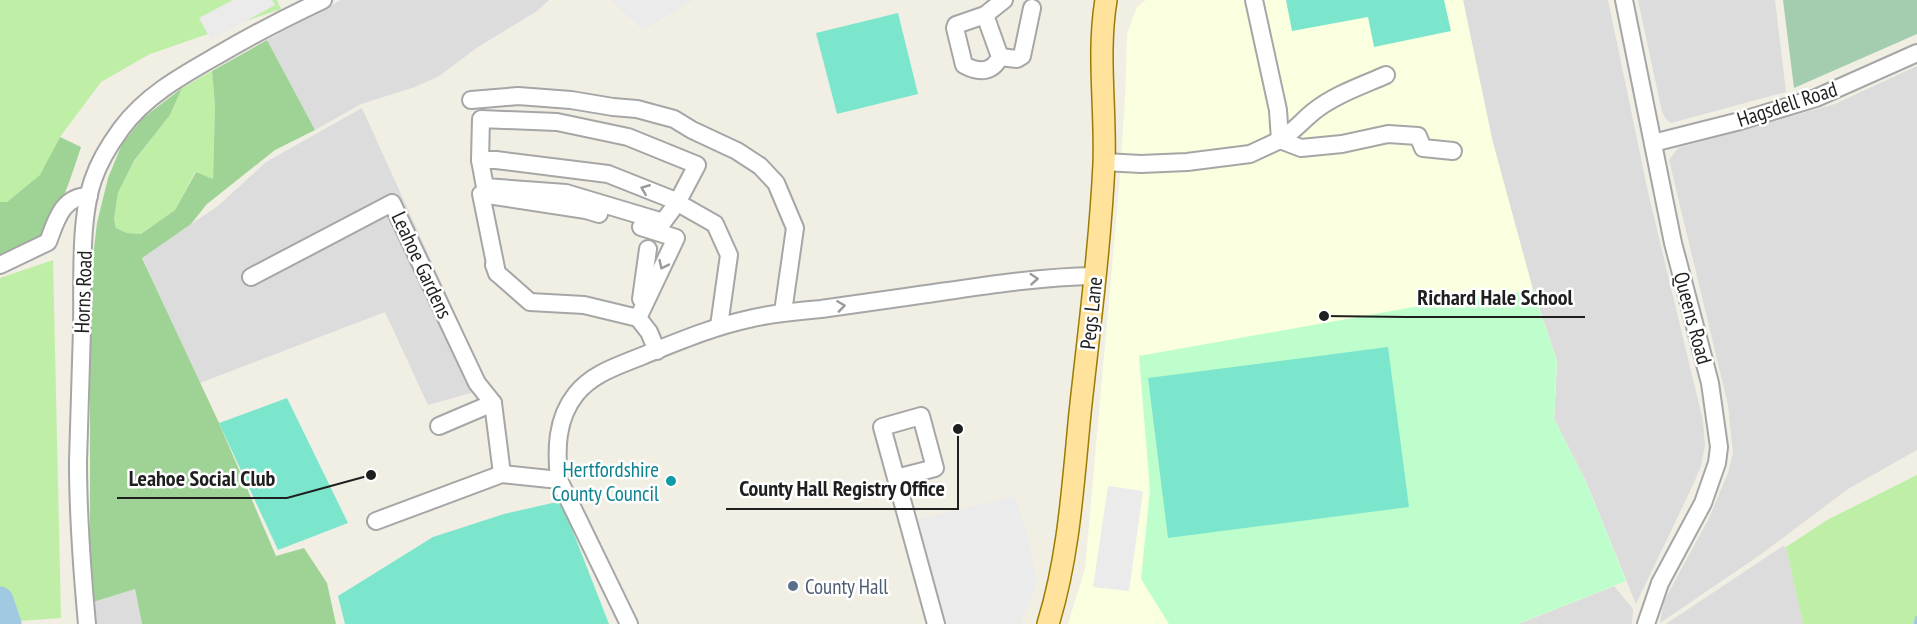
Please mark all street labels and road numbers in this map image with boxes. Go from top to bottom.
street label: Hagsdell Road [1734,75,1840,133]
street label: Leahoe Gardens [385,207,459,323]
street label: Horns Road [68,250,98,334]
street label: Queens Road [1668,269,1718,367]
street label: Pegs Lane [1074,275,1108,351]

